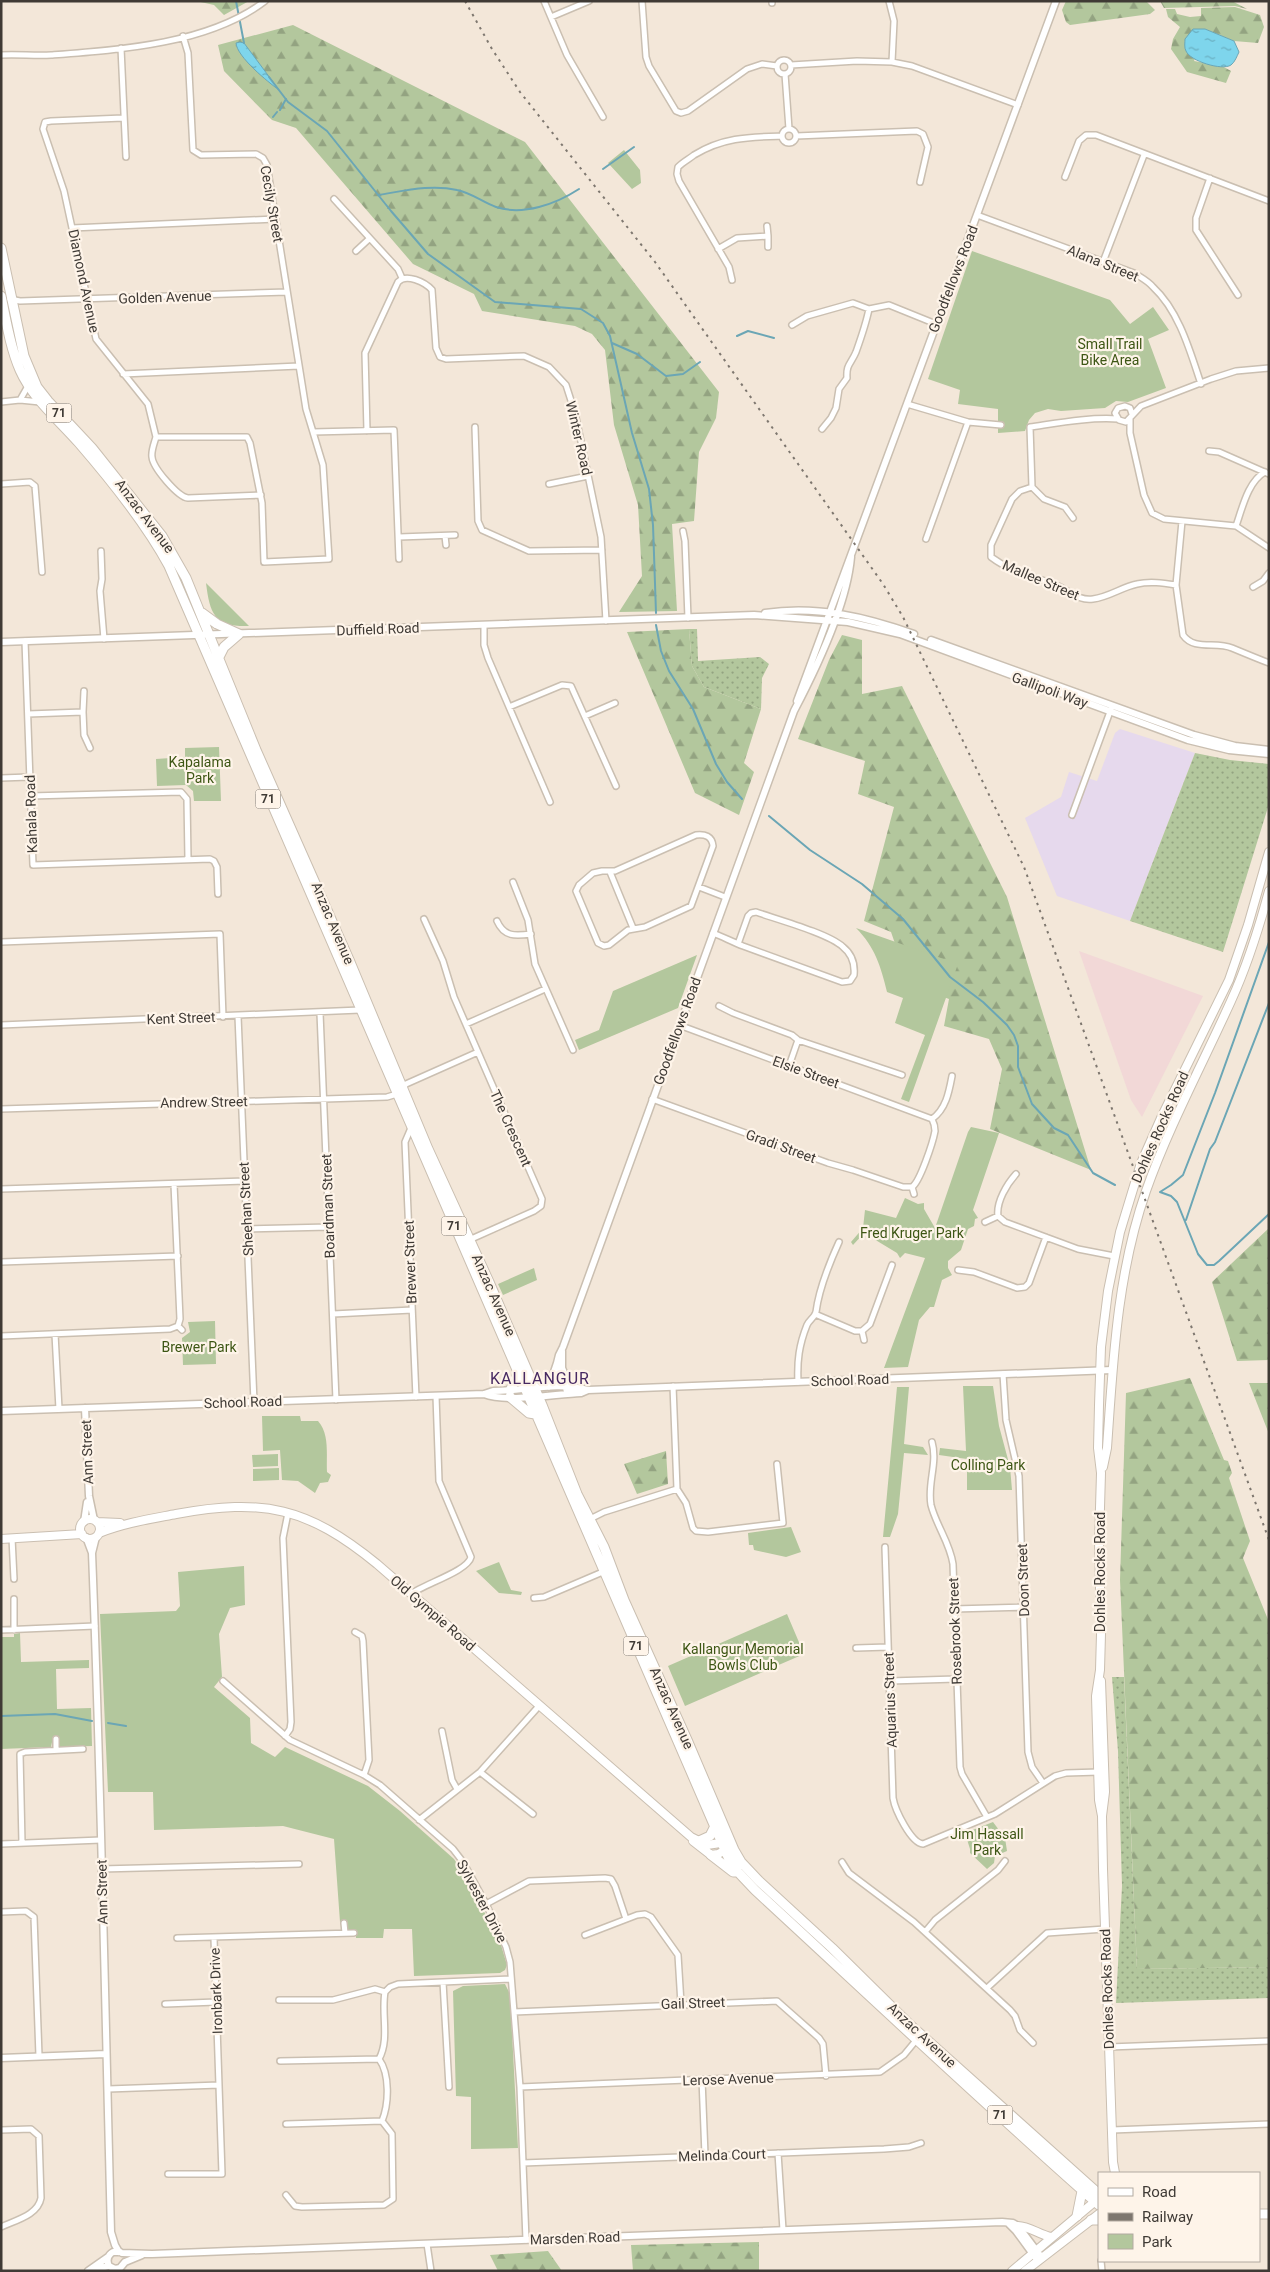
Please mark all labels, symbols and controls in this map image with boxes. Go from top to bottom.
street label: Cecily Street [257,164,287,244]
street label: Goodfellows Road [925,223,981,335]
street label: Diamond Avenue [65,228,103,334]
street label: Alana Street [1065,241,1142,285]
street label: Golden Avenue [118,287,212,307]
park label: Small Trail Bike Area [1078,336,1142,368]
street label: Winter Road [563,399,595,477]
road number: 71 [46,403,72,422]
street label: Anzac Avenue [112,476,178,556]
street label: Mallee Street [1000,557,1082,604]
street label: Duffield Road [336,620,420,638]
street label: Gallipoli Way [1010,669,1091,711]
park label: Kapalama Park [169,754,231,786]
street label: Kahala Road [22,775,40,853]
road number: 71 [256,790,280,809]
street label: Anzac Avenue [308,879,358,967]
street label: Goodfellows Road [650,975,704,1087]
street label: Kent Street [146,1009,216,1027]
street label: Elsie Street [770,1053,842,1092]
street label: Dohles Rocks Road [1128,1069,1192,1185]
street label: The Crescent [487,1087,535,1169]
street label: Andrew Street [160,1093,248,1111]
street label: Gradi Street [744,1126,819,1166]
street label: Boardman Street [318,1153,338,1259]
street label: Sheehan Street [236,1161,256,1257]
road number: 71 [442,1216,466,1236]
street label: Brewer Street [401,1219,419,1304]
park label: Fred Kruger Park [860,1225,965,1241]
street label: Anzac Avenue [469,1252,519,1338]
park label: Brewer Park [161,1339,237,1355]
district label: KALLANGUR [490,1369,590,1388]
street label: School Road [811,1371,889,1389]
street label: School Road [204,1393,282,1411]
street label: Ann Street [78,1419,96,1485]
park label: Colling Park [951,1457,1026,1473]
street label: Dohles Rocks Road [1092,1512,1108,1632]
street label: Doon Street [1014,1543,1032,1617]
street label: Old Gympie Road [387,1572,479,1654]
street label: Rosebrook Street [945,1577,965,1685]
road number: 71 [624,1636,648,1655]
park label: Kallangur Memorial Bowls Club [682,1641,804,1673]
street label: Aquarius Street [880,1651,900,1748]
street label: Anzac Avenue [647,1665,697,1751]
park label: Jim Hassall Park [950,1826,1024,1858]
street label: Sylvester Drive [453,1857,511,1945]
street label: Ann Street [93,1859,111,1925]
street label: Dohles Rocks Road [1097,1929,1117,2049]
street label: Ironbark Drive [206,1948,226,2034]
street label: Gail Street [661,1994,726,2012]
street label: Anzac Avenue [884,1999,960,2071]
street label: Lerose Avenue [682,2069,774,2089]
road number: 71 [988,2106,1012,2124]
street label: Melinda Court [678,2145,766,2165]
legend [1098,2172,1260,2262]
text: Road [1142,2183,1176,2201]
text: Railway [1142,2208,1193,2226]
street label: Marsden Road [530,2228,620,2248]
text: Park [1142,2233,1173,2251]

